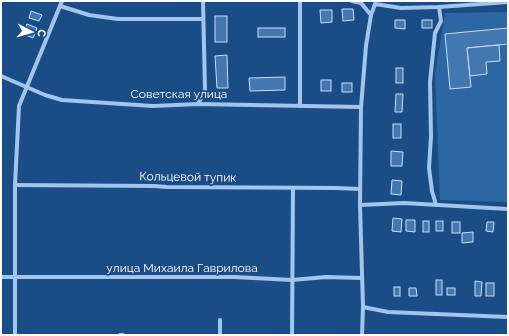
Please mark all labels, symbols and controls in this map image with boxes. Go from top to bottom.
north arrow [12,12,52,52]
text: С [35,29,48,38]
street label: Советская улица [131,87,227,101]
street label: Кольцевой тупик [139,169,237,185]
street label: улица Михаила Гаврилова [106,261,258,275]

